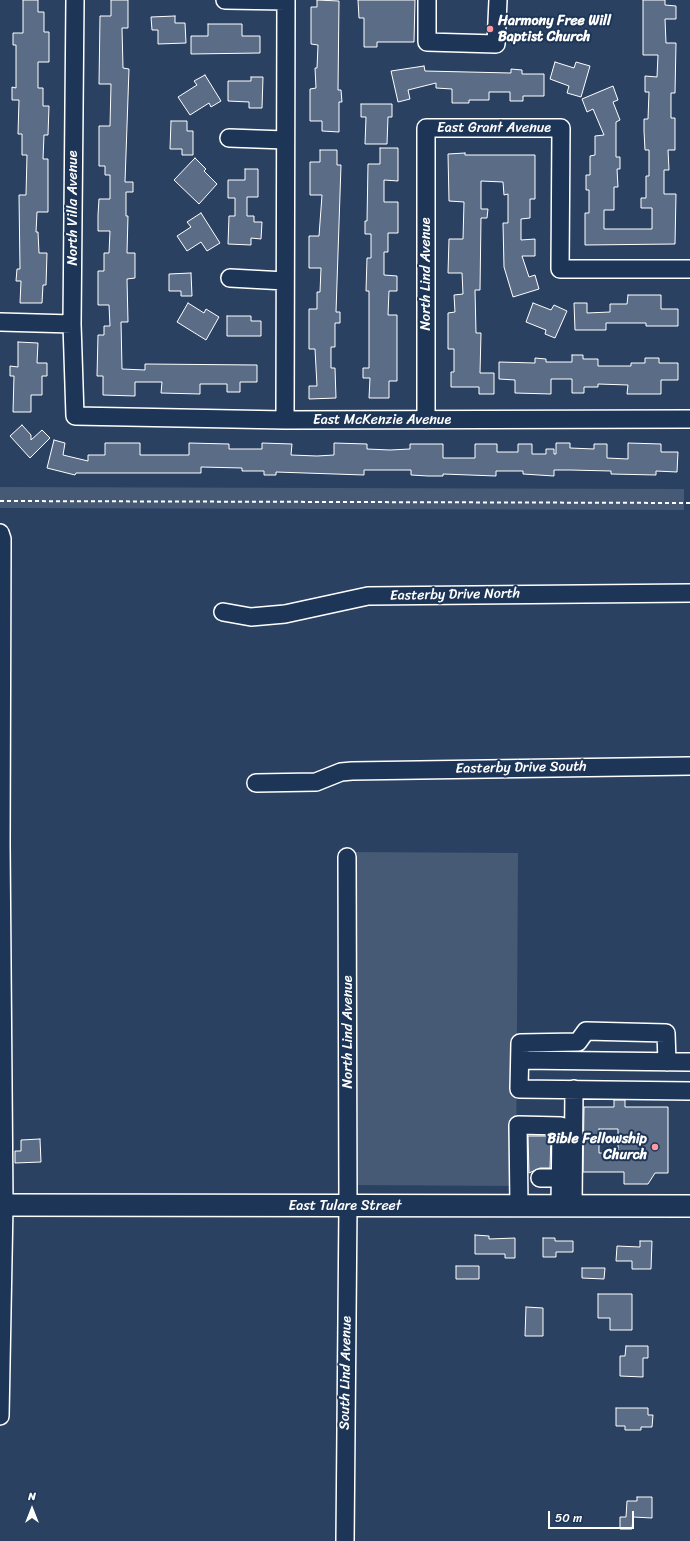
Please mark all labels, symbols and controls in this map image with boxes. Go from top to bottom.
place label: Harmony Free Will Baptist Church [498,13,611,46]
marker: Harmony Free Will Baptist Church [485,24,495,34]
street label: East Grant Avenue [437,120,551,136]
street label: North Villa Avenue [65,150,81,266]
street label: North Lind Avenue [418,217,434,331]
street label: East McKenzie Avenue [313,412,451,428]
street label: Easterby Drive North [390,585,520,605]
street label: Easterby Drive South [455,758,587,778]
street label: North Lind Avenue [340,975,356,1089]
place label: Bible Fellowship Church [547,1131,647,1164]
marker: Bible Fellowship Church [650,1142,660,1152]
street label: East Tulare Street [289,1198,401,1214]
street label: South Lind Avenue [337,1316,355,1430]
text: N [28,1487,36,1506]
north arrow [12,1489,52,1529]
scale bar [550,1503,636,1529]
text: 50 m [555,1507,582,1529]

